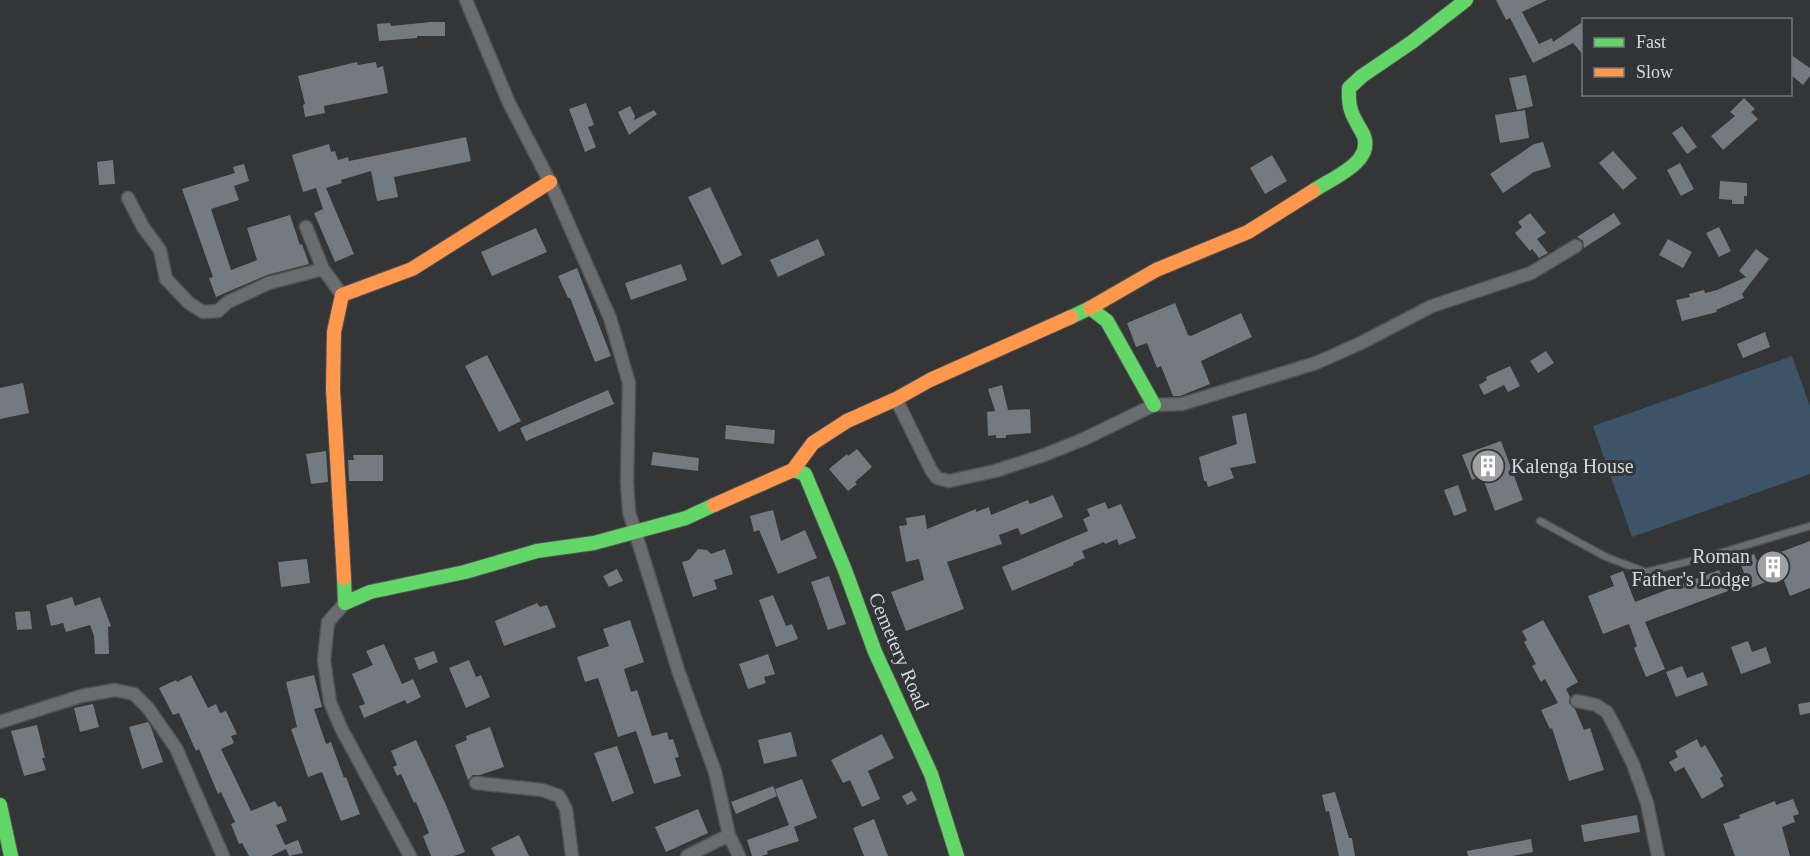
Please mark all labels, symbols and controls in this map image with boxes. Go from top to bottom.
legend [1582,18,1792,96]
text: Fast [1636,32,1666,52]
text: Slow [1636,62,1673,82]
building icon: Kalenga House [1470,448,1506,484]
place label: Kalenga House [1511,455,1634,478]
place label: Roman Father's Lodge [1631,545,1750,591]
building icon: Roman Father's Lodge [1755,549,1791,585]
street label: Cemetery Road [864,589,934,713]

